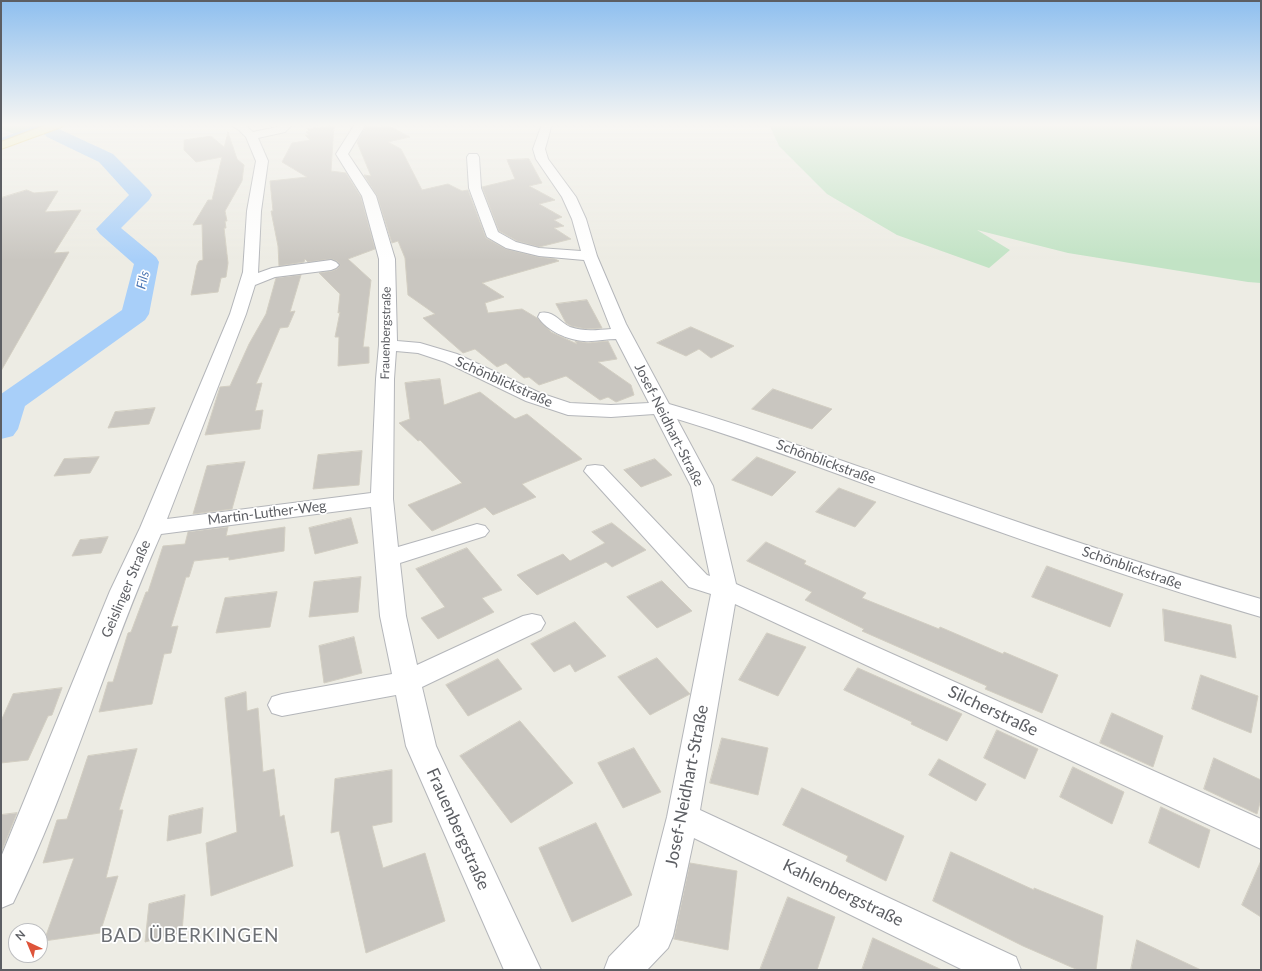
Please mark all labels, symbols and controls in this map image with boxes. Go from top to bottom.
water label: Fils [133,270,153,290]
street label: Frauenbergstraße [378,286,394,380]
street label: Schönblickstraße [453,353,555,411]
street label: Josef-Neidhart-Straße [631,361,707,489]
street label: Schönblickstraße [774,436,878,488]
street label: Martin-Luther-Weg [207,497,327,529]
street label: Geislinger Straße [98,538,154,640]
street label: Schönblickstraße [1080,543,1184,593]
street label: Silcherstraße [945,681,1041,741]
street label: Josef-Neidhart-Straße [661,703,713,869]
street label: Frauenbergstraße [422,765,494,893]
street label: Kahlenbergstraße [779,855,907,931]
north arrow [8,923,48,963]
district label: BAD ÜBERKINGEN [100,925,280,947]
text: N [12,927,28,942]

